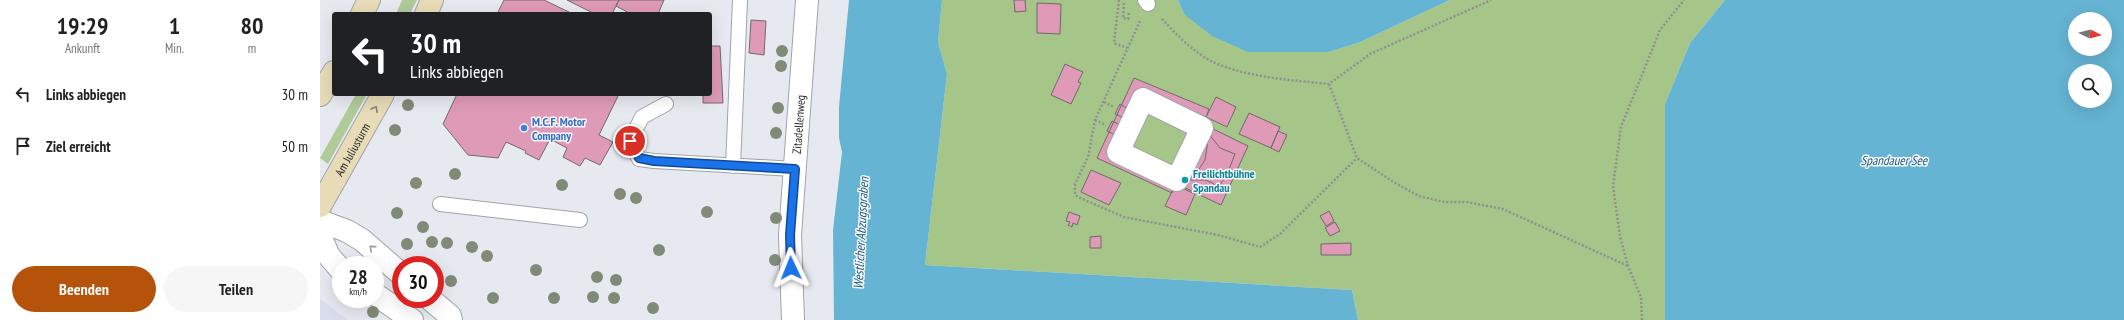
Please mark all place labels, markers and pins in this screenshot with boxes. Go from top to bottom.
place label: M.C.F. Motor Company [532,114,586,143]
marker: M.C.F. Motor Company [519,123,529,133]
pin [613,124,647,158]
place label: Freilichtbühne Spandau [1193,166,1255,195]
marker: Freilichtbühne Spandau [1180,175,1190,185]

